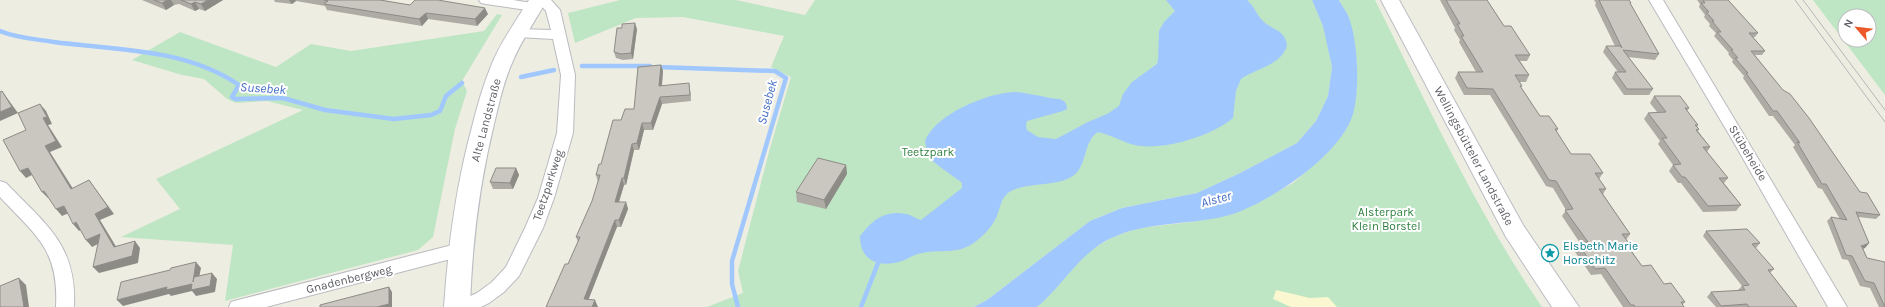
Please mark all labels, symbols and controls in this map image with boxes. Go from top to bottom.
north arrow [1837,8,1877,48]
text: N [1841,17,1856,30]
street label: Alte Landstraße [468,77,504,163]
water label: Susebek [754,78,780,126]
water label: Susebek [240,79,287,97]
street label: Wellingsbütteler Landstraße [1431,84,1517,228]
street label: Stübeheide [1726,123,1770,183]
park label: Teetzpark [902,145,954,159]
street label: Teetzparkweg [530,147,566,222]
water label: Alster [1199,188,1233,210]
park label: Alsterpark Klein Borstel [1351,205,1421,233]
place label: Elsbeth Marie Horschitz [1563,239,1638,267]
place icon: Elsbeth Marie Horschitz [1540,243,1560,263]
street label: Gnadenbergweg [305,262,394,296]

